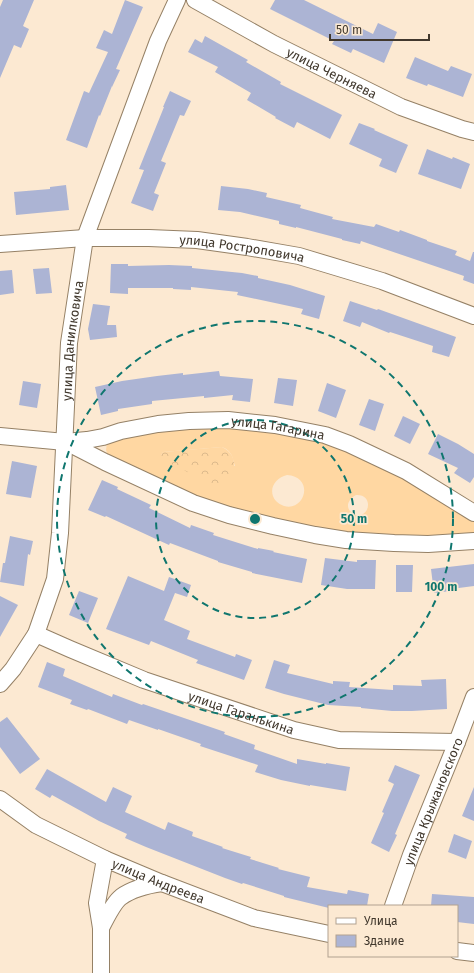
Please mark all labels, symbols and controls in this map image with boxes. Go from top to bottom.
scale bar [330,16,429,42]
text: 50 m [336,23,362,37]
street label: улица Черняева [284,44,379,102]
street label: улица Ростроповича [179,232,307,265]
street label: улица Данилковича [59,279,86,401]
street label: улица Гагарина [230,413,326,443]
centre of rings [248,512,262,526]
text: 50 m [341,512,367,526]
text: 100 m [425,580,457,594]
street label: улица Гаранькина [186,688,296,738]
street label: улица Крыжановского [401,735,466,868]
street label: улица Андреева [110,856,207,906]
legend [328,905,458,957]
text: Улица [364,914,398,928]
text: Здание [364,934,404,948]

